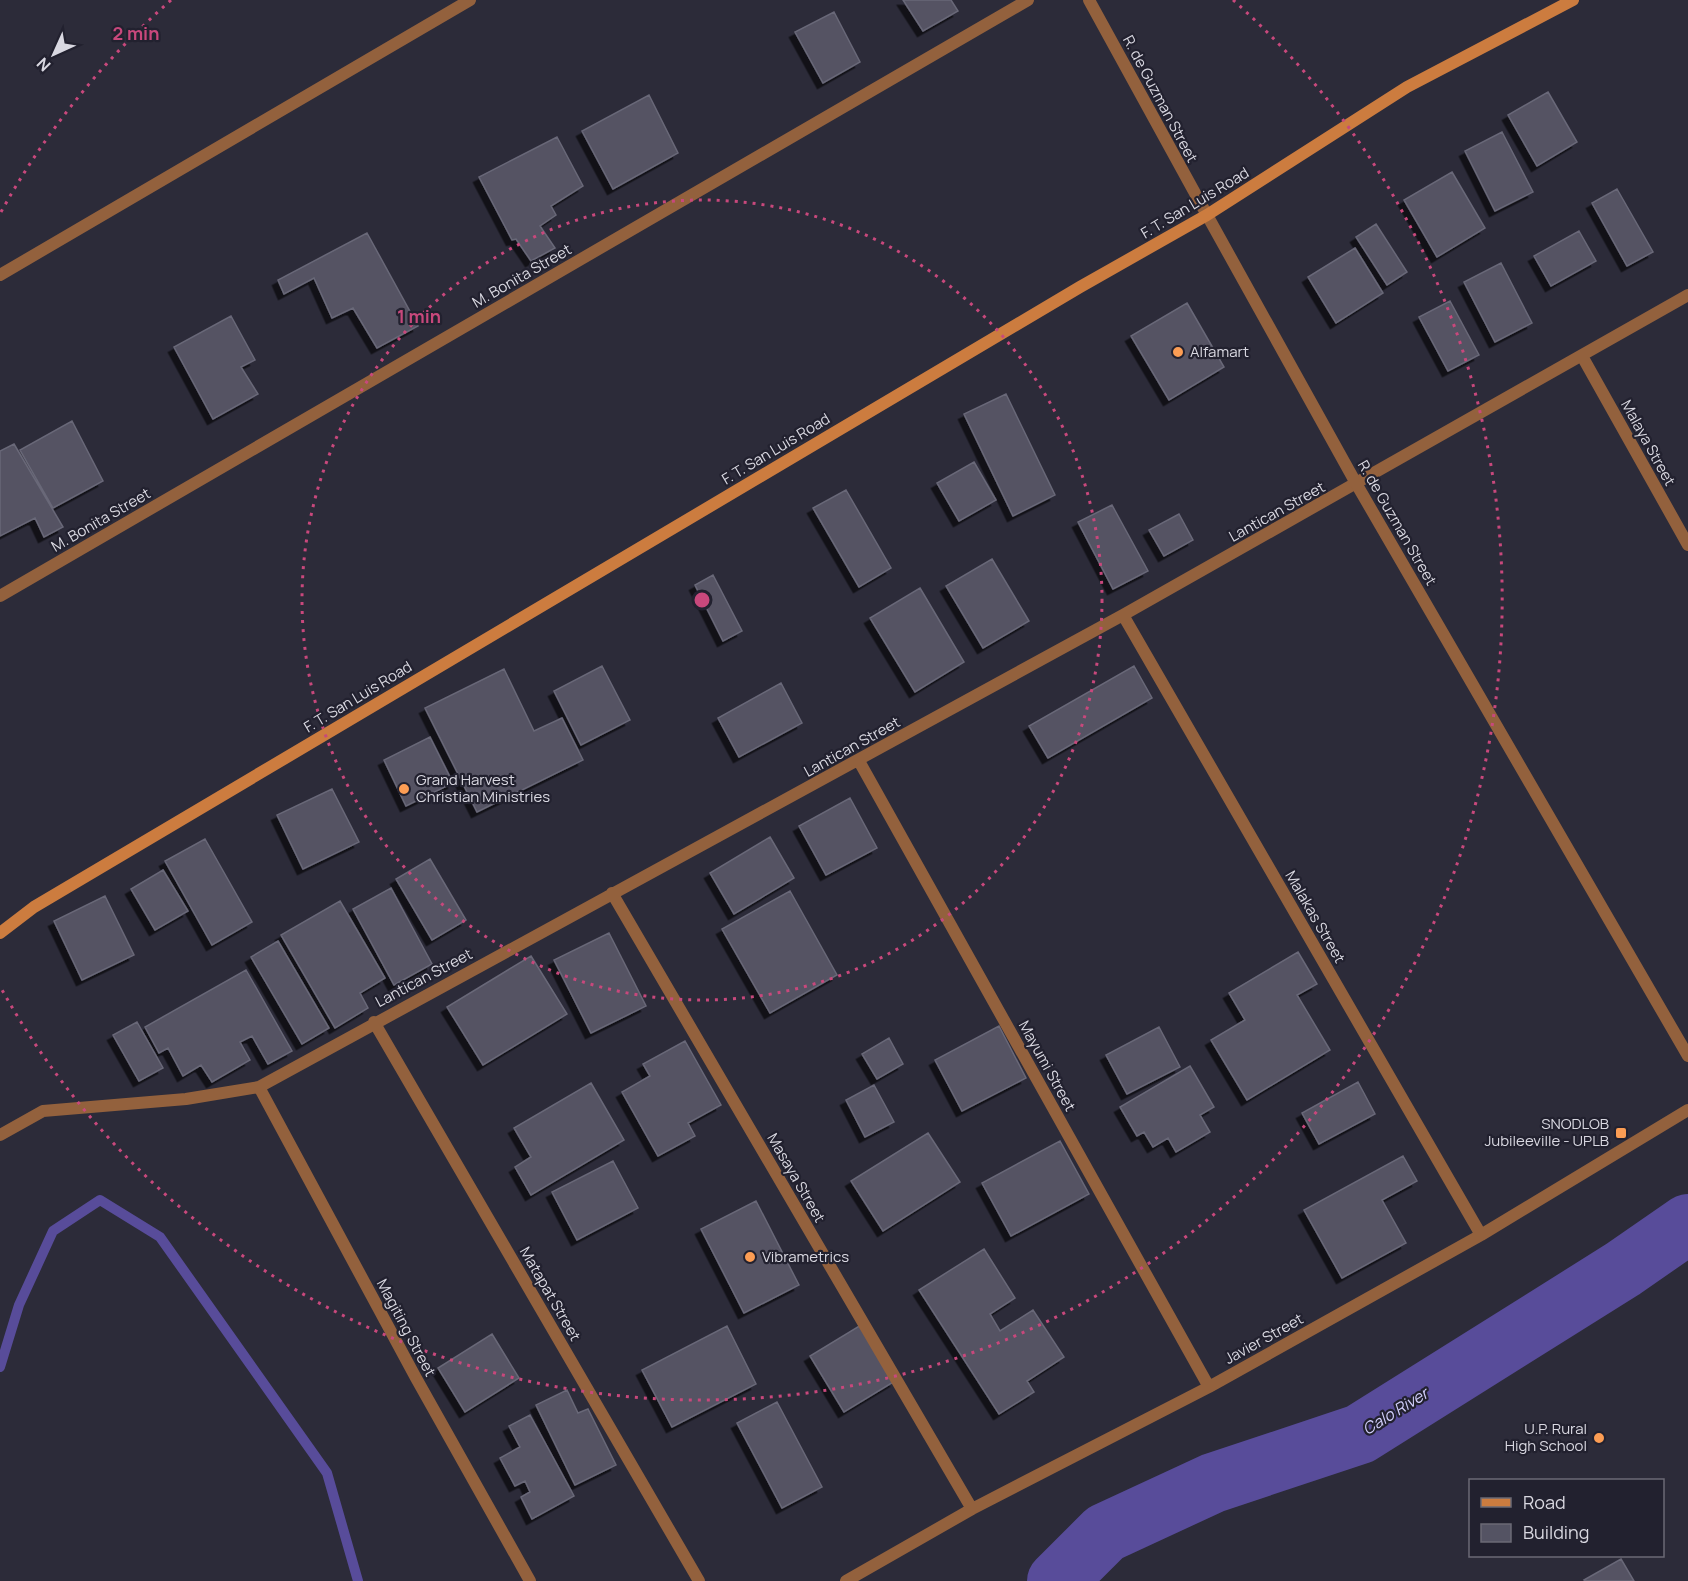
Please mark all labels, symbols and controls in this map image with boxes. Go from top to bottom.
text: 2 min [113,21,159,45]
north arrow [24,24,84,84]
street label: R. de Guzman Street [1118,31,1203,166]
text: N [32,53,55,76]
street label: F. T. San Luis Road [1137,162,1253,243]
street label: M. Bonita Street [468,239,575,312]
text: 1 min [397,304,441,328]
place label: Alfamart [1190,341,1249,362]
marker: Alfamart [1171,345,1185,359]
street label: Malaya Street [1616,396,1681,490]
street label: F. T. San Luis Road [718,408,834,489]
street label: R. de Guzman Street [1353,456,1442,589]
street label: Lantican Street [1225,476,1329,547]
street label: M. Bonita Street [47,483,154,556]
centre of rings [692,590,712,610]
street label: F. T. San Luis Road [300,656,416,737]
street label: Lantican Street [800,711,904,782]
place label: Grand Harvest Christian Ministries [416,769,550,807]
marker: Grand Harvest Christian Ministries [397,782,411,796]
street label: Malakas Street [1280,867,1350,967]
street label: Lantican Street [372,943,476,1012]
street label: Mayumi Street [1014,1017,1081,1115]
place label: SNODLOB Jubileeville - UPLB [1484,1113,1609,1151]
marker: SNODLOB Jubileeville - UPLB [1614,1126,1628,1140]
street label: Masaya Street [762,1129,830,1226]
street label: Matapat Street [515,1243,586,1345]
place label: Vibrametrics [762,1246,849,1267]
marker: Vibrametrics [743,1250,757,1264]
street label: Magiting Street [372,1275,441,1380]
street label: Javier Street [1220,1308,1307,1369]
water label: Calo River [1358,1381,1434,1440]
place label: U.P. Rural High School [1505,1418,1587,1456]
marker: U.P. Rural High School [1592,1431,1606,1445]
legend [1469,1479,1664,1557]
text: Road [1523,1490,1566,1514]
text: Building [1523,1520,1589,1544]

